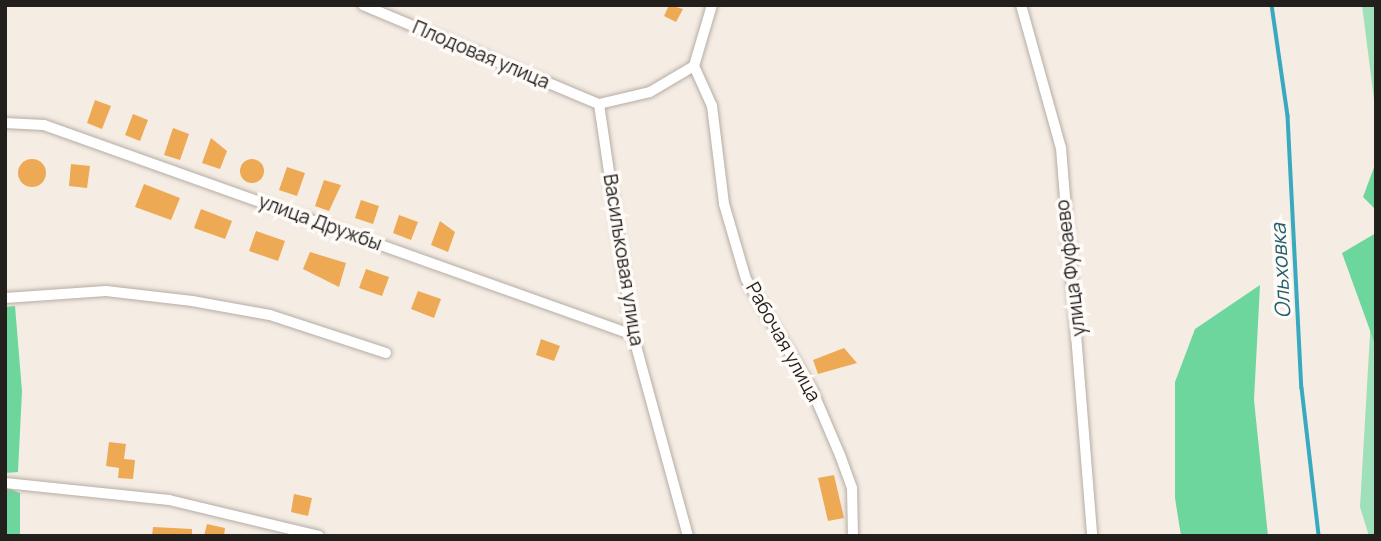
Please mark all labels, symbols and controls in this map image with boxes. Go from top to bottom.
street label: Плодовая улица [409,16,553,94]
street label: Васильковая улица [598,172,648,348]
street label: улица Дружбы [255,190,385,256]
street label: улица Фуфаево [1051,198,1091,338]
water label: Ольховка [1265,223,1295,319]
street label: Рабочая улица [741,278,825,406]

